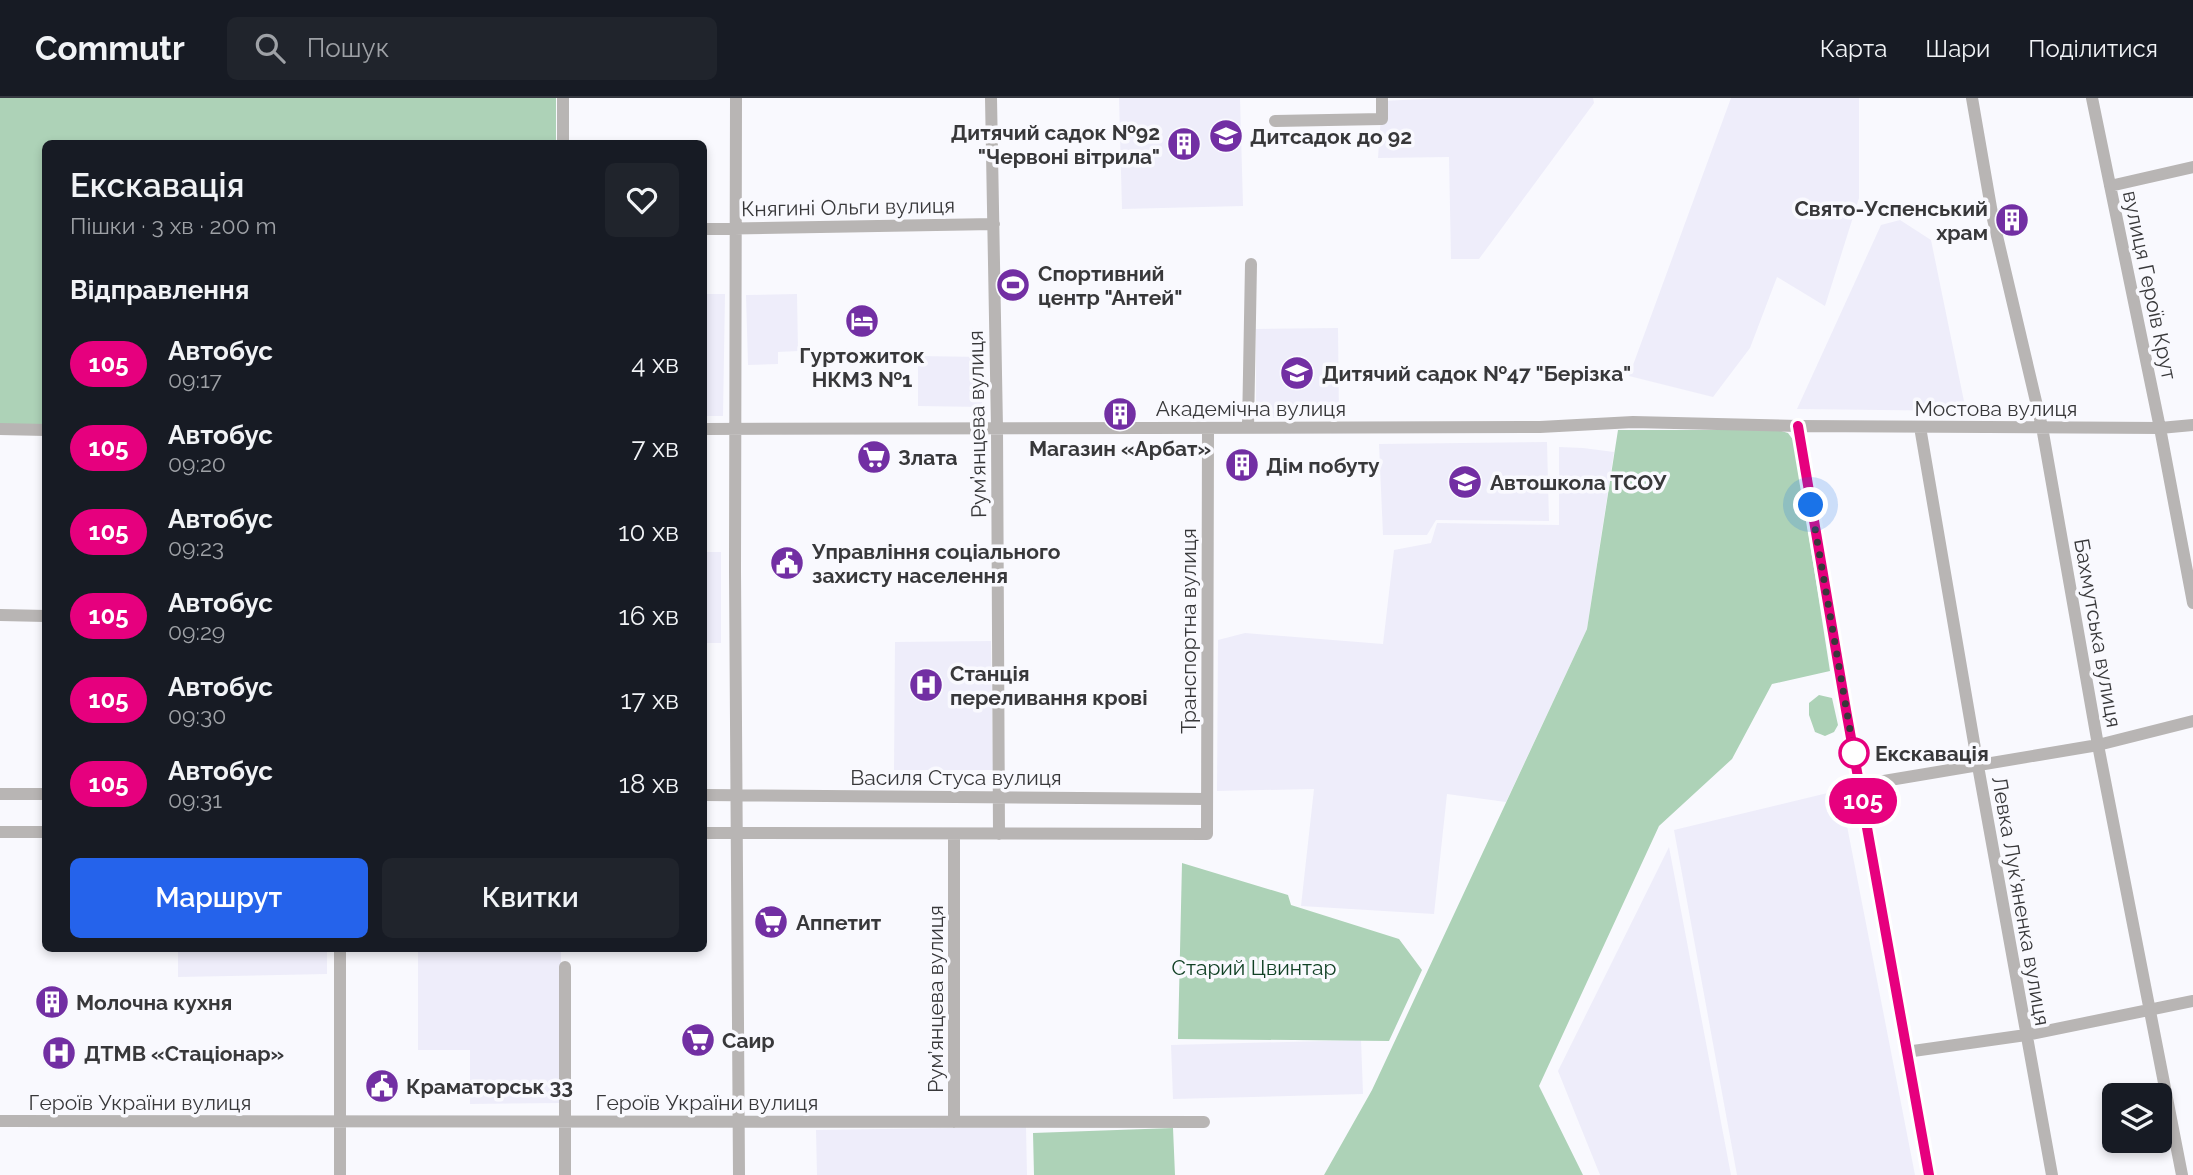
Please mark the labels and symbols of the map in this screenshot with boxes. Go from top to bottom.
school or university icon: Дитсадок до 92 [1207,117,1245,155]
place label: Дитячий садок №92 "Червонi вiтрила" [951,120,1160,169]
place label: Дитсадок до 92 [1250,124,1412,149]
building icon: Дитячий садок №92 "Червонi вiтрила" [1165,125,1203,163]
street label: вулиця Героїв Крут [2118,188,2182,382]
street label: Княгині Ольги вулиця [741,193,955,221]
place label: Свято-Успенський храм [1794,196,1988,245]
building icon: Свято-Успенський храм [1993,201,2031,239]
place label: Спортивний центр "Антей" [1038,261,1182,310]
sports icon: Спортивний центр "Антей" [994,266,1032,304]
hotel icon: Гуртожиток НКМЗ №1 [843,302,881,340]
street label: Рум’янцева вулиця [963,330,991,518]
place label: Гуртожиток НКМЗ №1 [799,343,925,392]
school or university icon: Дитячий садок №47 "Берізка" [1278,354,1316,392]
place label: Дитячий садок №47 "Берізка" [1322,361,1631,386]
building icon: Магазин «Арбат» [1101,395,1139,433]
street label: Академічна вулиця [1156,396,1346,421]
street label: Мостова вулиця [1915,396,2077,421]
place label: Магазин «Арбат» [1029,436,1211,461]
supermarket icon: Злата [855,438,893,476]
place label: Злата [898,445,958,470]
building icon: Дім побуту [1223,446,1261,484]
place label: Дім побуту [1266,453,1380,478]
school or university icon: Автошкола ТСОУ [1446,463,1484,501]
place label: Автошкола ТСОУ [1490,470,1667,495]
your location [1793,487,1828,522]
street label: Транспортна вулиця [1176,528,1201,734]
street label: Бахмутська вулиця [2069,537,2127,729]
place label: Управління соціального захисту населення [811,539,1061,588]
public building icon: Управління соціального захисту населення [768,544,806,582]
place label: Станція переливання крові [950,661,1148,710]
hospital icon: Станція переливання крові [907,666,945,704]
marker: Екскавація [1839,738,1869,768]
place label: Екскавація [1875,741,1989,766]
street label: Василя Стуса вулиця [850,765,1062,790]
street label: Левка Лук'яненка вулиця [1987,774,2055,1028]
line badge: 105 [1823,778,1903,824]
supermarket icon: Аппетит [752,903,790,941]
street label: Рум’янцева вулиця [923,905,948,1093]
place label: Аппетит [796,910,882,935]
park label: Старий Цвинтар [1172,955,1336,980]
building icon: Молочна кухня [33,983,71,1021]
place label: Молочна кухня [76,990,232,1015]
supermarket icon: Саир [679,1021,717,1059]
place label: Саир [722,1028,775,1053]
hospital icon: ДТМВ «Стаціонар» [40,1034,78,1072]
place label: ДТМВ «Стаціонар» [84,1041,284,1066]
public building icon: Краматорськ 33 [363,1067,401,1105]
place label: Краматорськ 33 [406,1074,573,1099]
street label: Героїв України вулиця [29,1090,251,1115]
street label: Героїв України вулиця [596,1090,818,1115]

